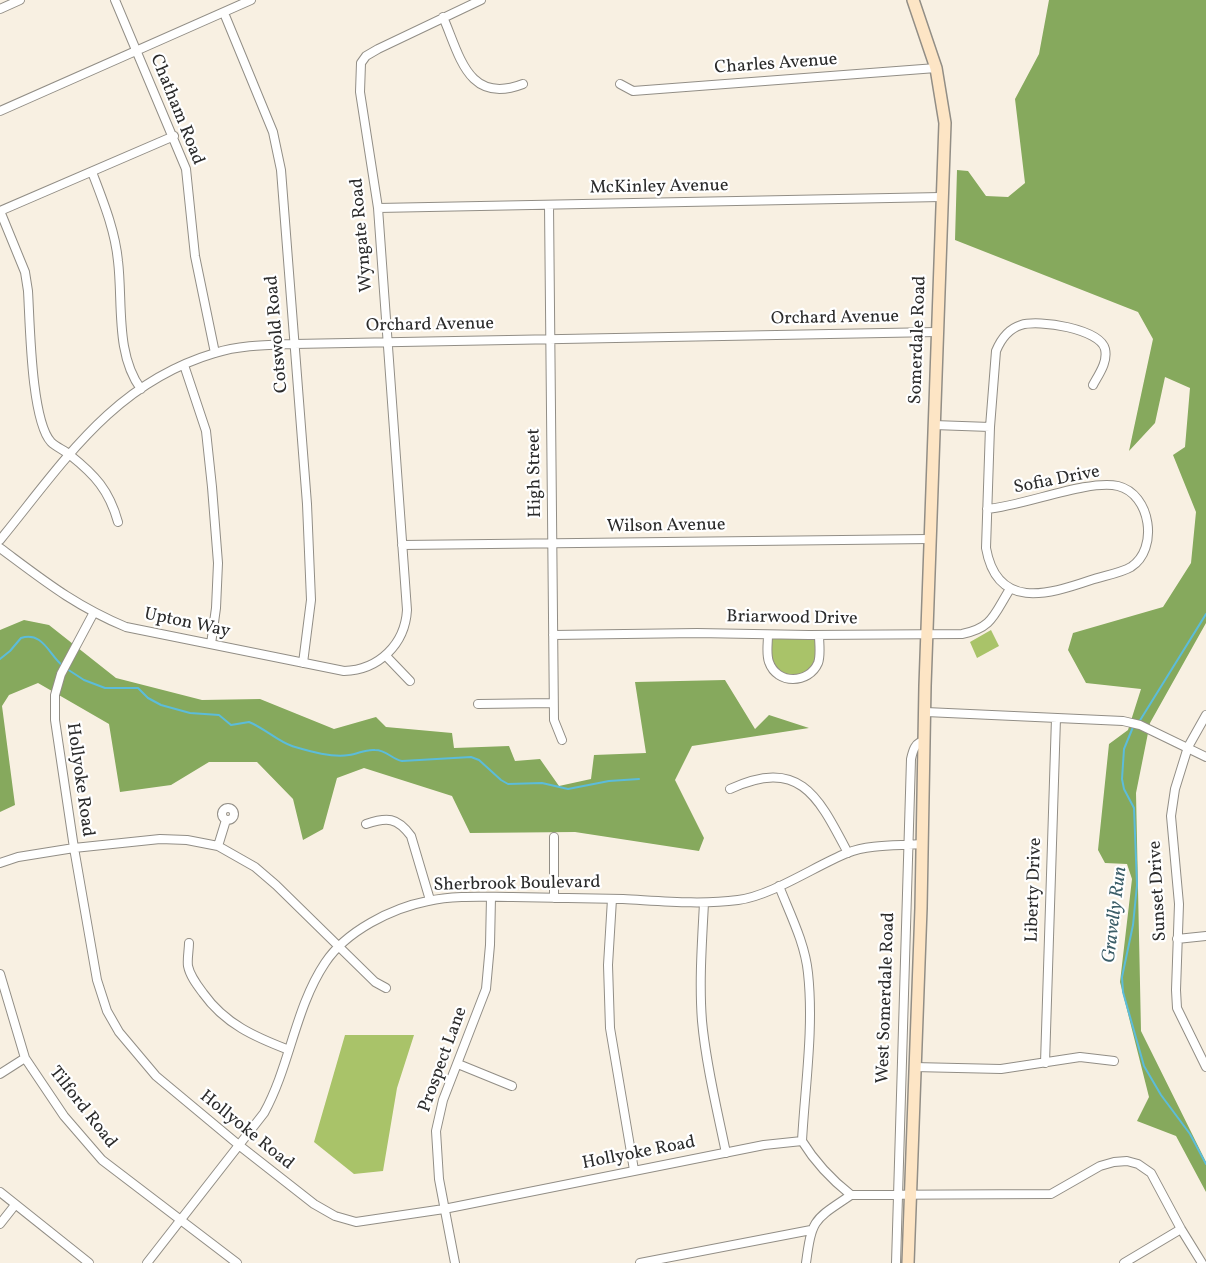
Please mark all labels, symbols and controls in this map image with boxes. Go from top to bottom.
street label: Charles Avenue [714,50,838,80]
street label: Chatham Road [144,52,208,168]
street label: McKinley Avenue [589,176,729,200]
street label: Wyngate Road [347,177,379,293]
street label: Cotswold Road [262,274,294,394]
street label: Somerdale Road [906,275,932,405]
street label: Orchard Avenue [771,307,899,331]
street label: Orchard Avenue [366,314,494,338]
street label: High Street [524,428,548,518]
street label: Sofia Drive [1012,462,1102,500]
street label: Wilson Avenue [606,515,726,539]
street label: Upton Way [142,604,232,644]
street label: Briarwood Drive [726,607,858,631]
street label: Hollyoke Road [60,722,98,838]
street label: Liberty Drive [1022,837,1048,943]
street label: Sunset Drive [1146,840,1172,942]
water label: Gravelly Run [1099,865,1133,965]
street label: Sherbrook Boulevard [433,873,601,897]
street label: West Somerdale Road [873,912,901,1084]
street label: Prospect Lane [415,1004,473,1116]
street label: Tilford Road [43,1063,121,1153]
street label: Hollyoke Road [195,1086,297,1176]
street label: Hollyoke Road [581,1132,697,1176]

